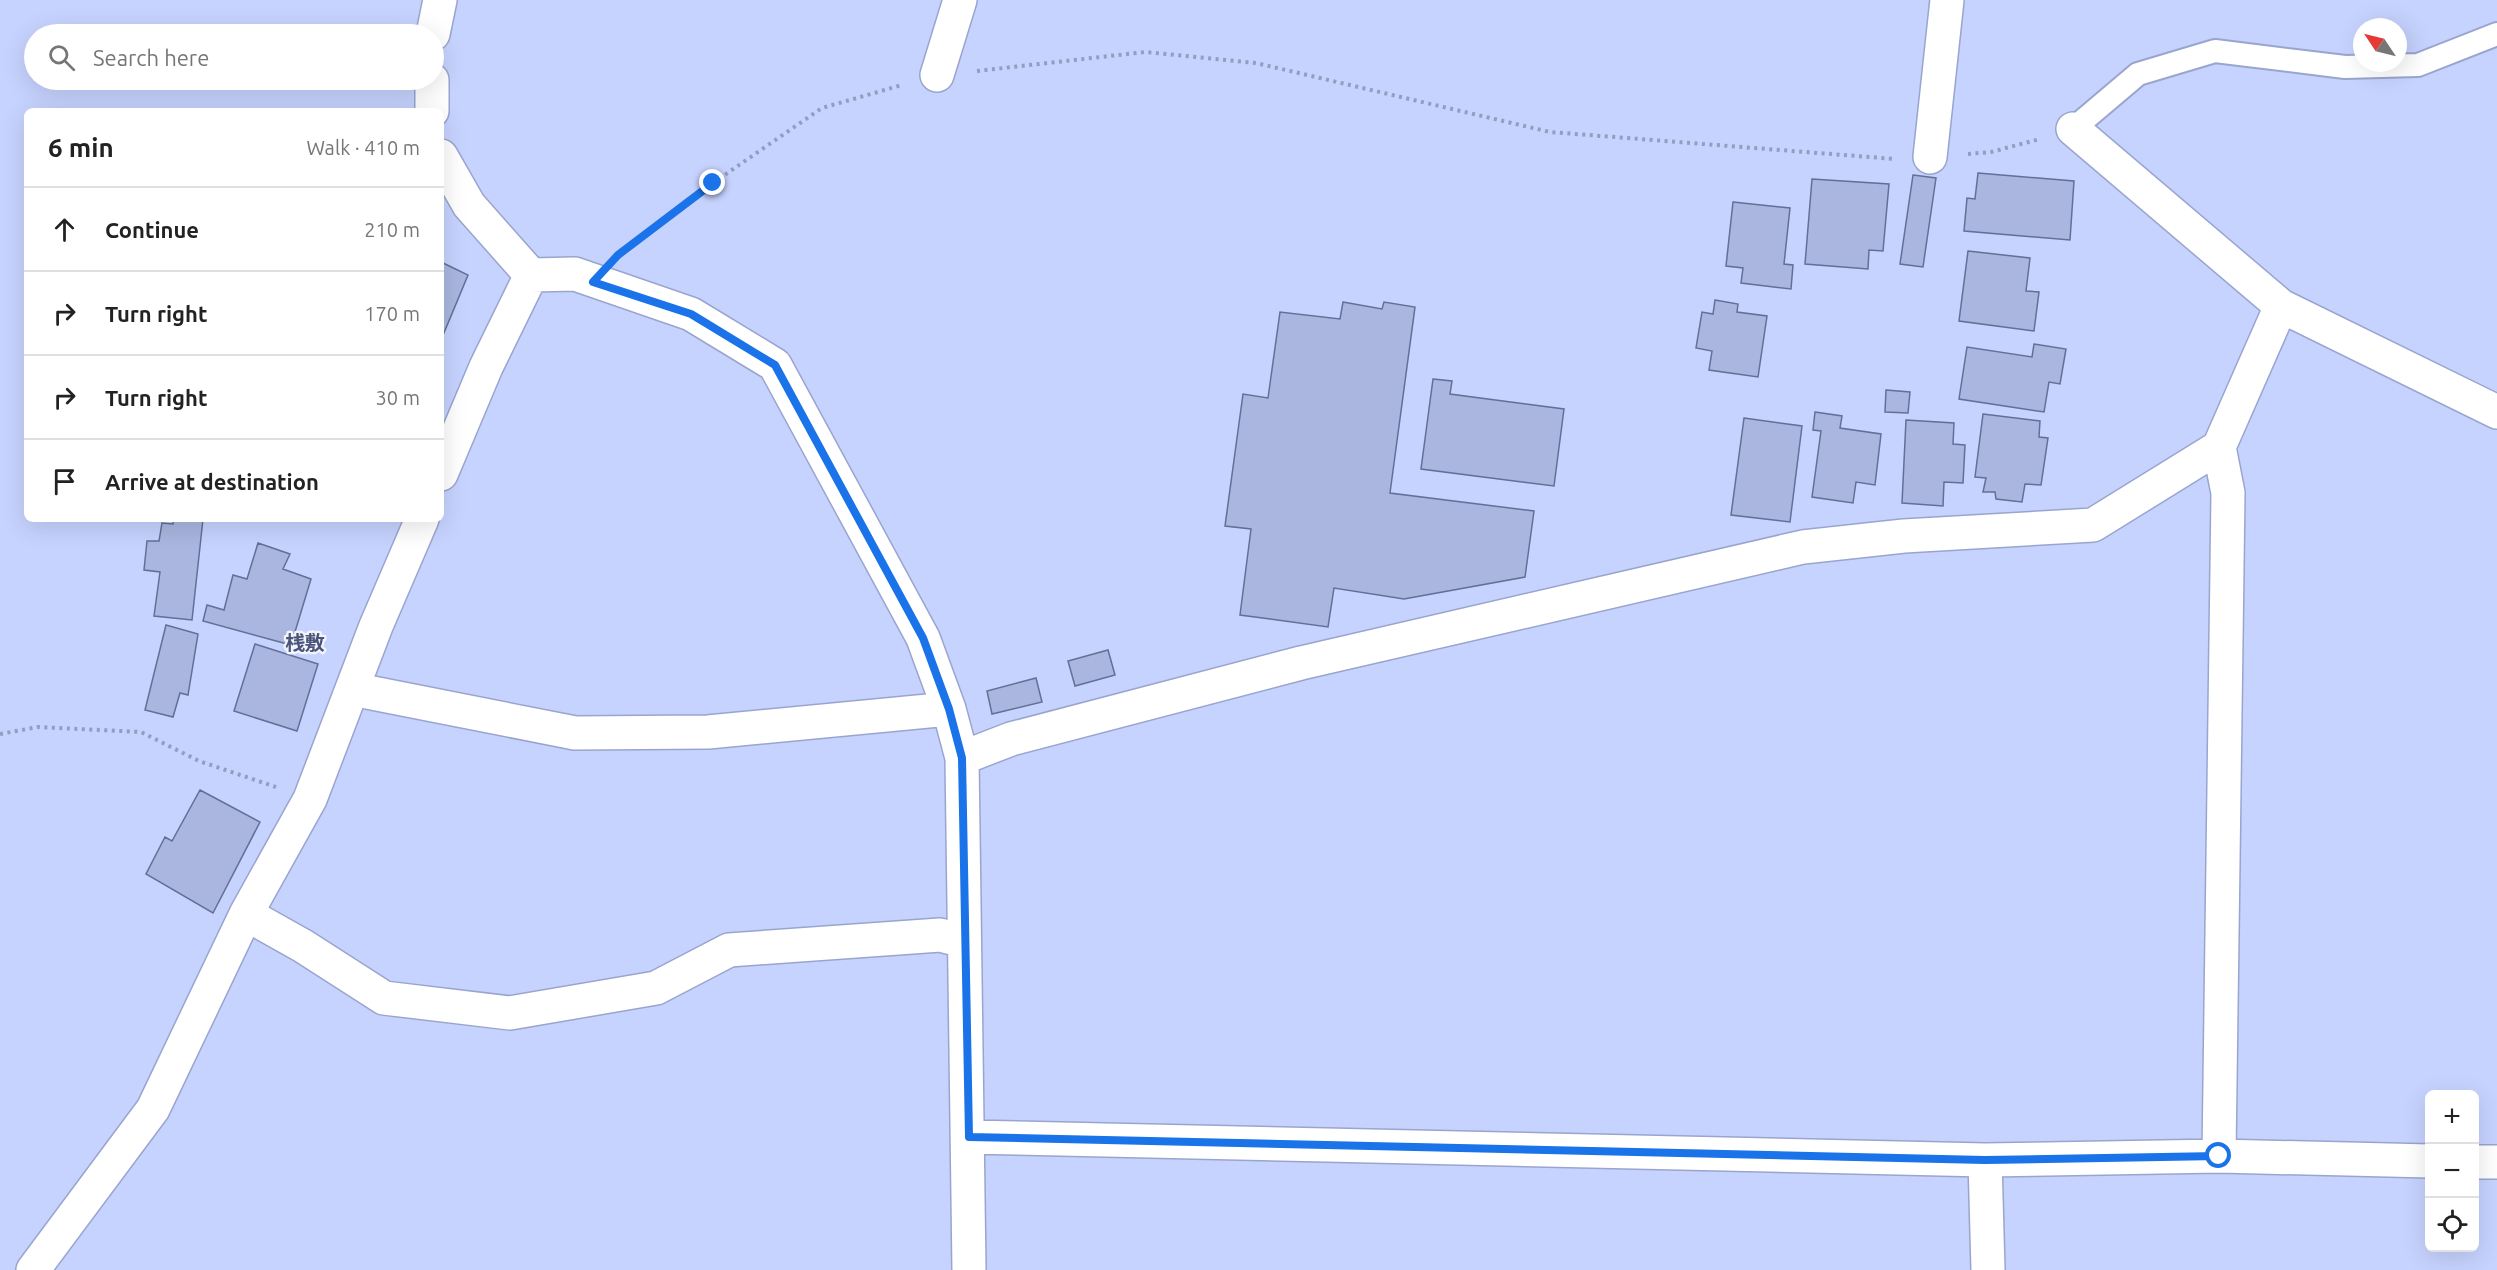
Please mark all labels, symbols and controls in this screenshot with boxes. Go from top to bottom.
north arrow [2353,18,2407,72]
search box [24,24,444,90]
icon: search [45,41,78,74]
text: Search here [93,45,209,70]
text: 6 min [48,133,114,162]
text: Walk · 410 m [307,136,420,159]
route end [699,169,725,195]
icon: ahead [48,213,81,246]
text: Continue [105,217,199,242]
text: 210 m [364,218,420,241]
icon: right [48,297,81,330]
text: Turn right [105,301,207,326]
text: 170 m [364,302,420,325]
icon: right [48,381,81,414]
text: Turn right [105,385,207,410]
text: 30 m [376,386,420,409]
icon: arrive [48,465,81,498]
text: Arrive at destination [105,469,319,494]
district label: 桟敷 [285,631,325,654]
map controls [2425,1090,2479,1252]
button: + [2425,1090,2479,1144]
route start [2205,1142,2231,1168]
button: − [2425,1144,2479,1198]
button: locate [2425,1198,2479,1252]

